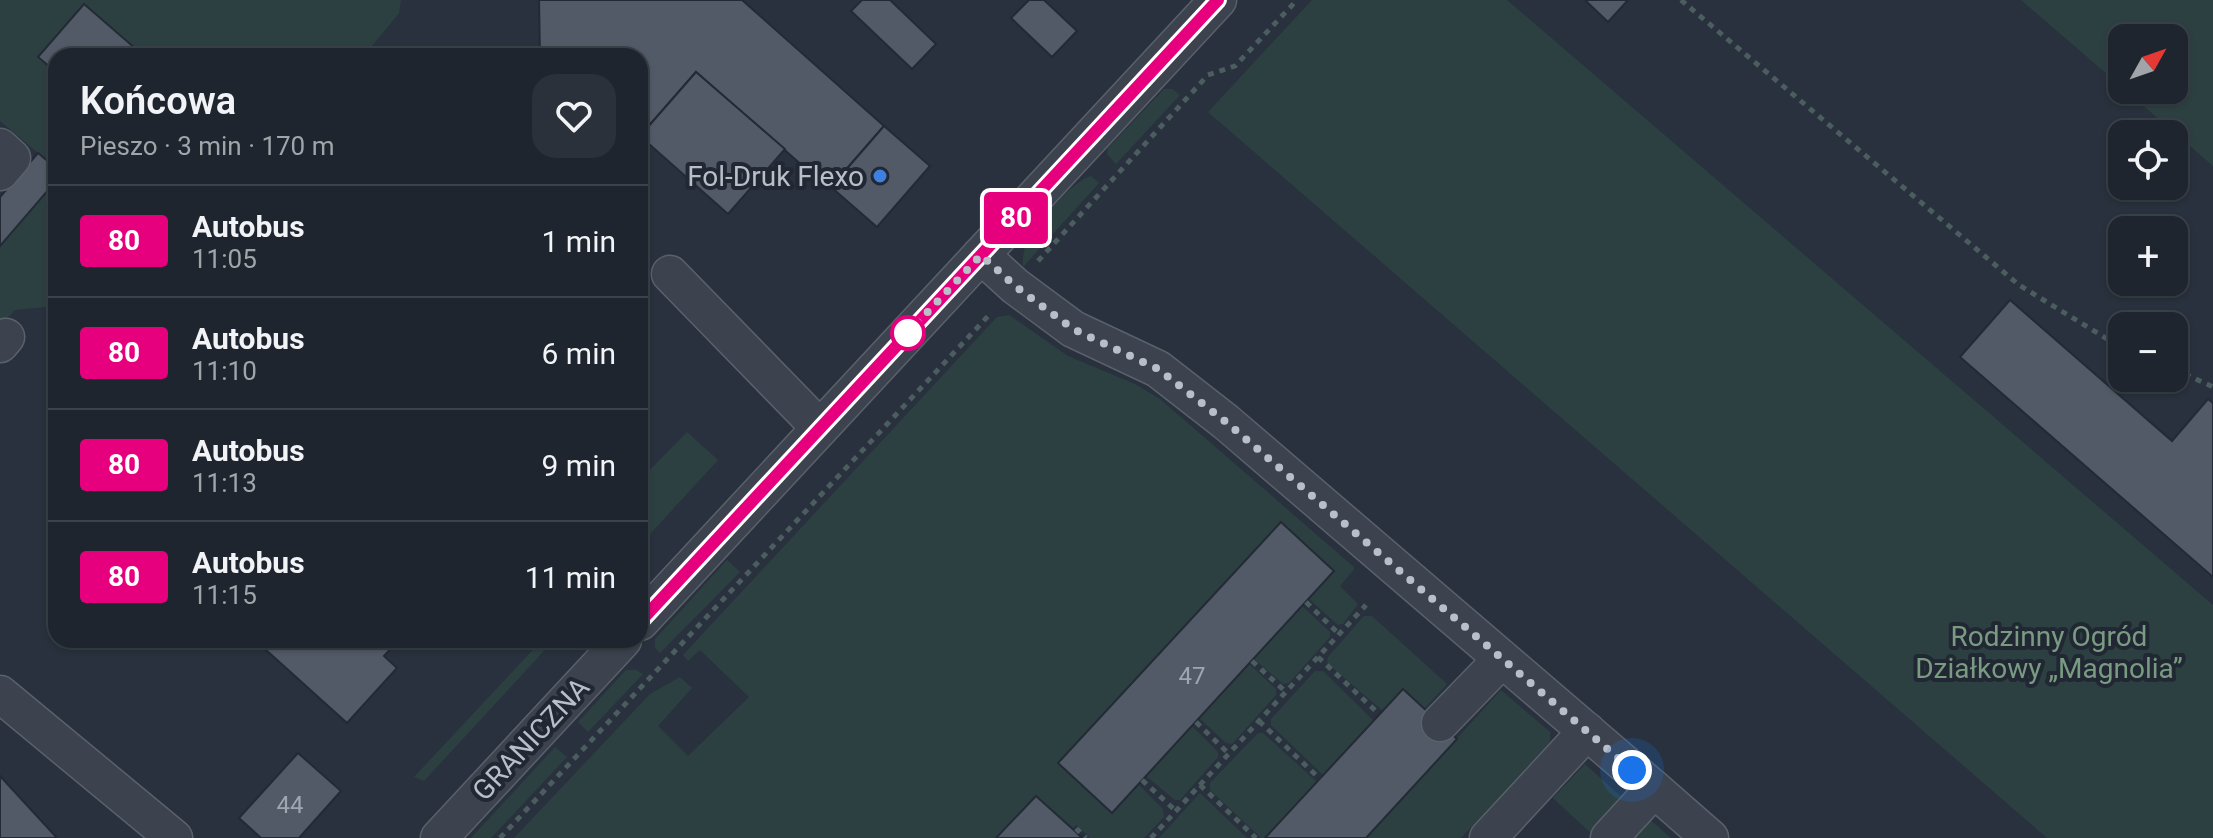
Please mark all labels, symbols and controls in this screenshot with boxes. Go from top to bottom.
north arrow [2108,24,2188,104]
map controls [2108,24,2188,392]
button: heart [532,74,616,158]
text: Końcowa [80,79,236,123]
button: locate [2108,120,2188,200]
text: Pieszo · 3 min · 170 m [80,131,334,161]
place label: Fol-Druk Flexo [687,160,864,193]
marker: Fol-Druk Flexo [871,167,889,185]
line badge: 80 [980,192,1052,244]
text: 80 [1000,201,1032,234]
text: Autobus [192,209,305,244]
button: + [2108,216,2188,296]
text: 80 [108,224,140,257]
text: 1 min [542,224,616,259]
text: 11:05 [192,244,257,274]
button: − [2108,312,2188,392]
unlabelled marker [891,316,925,350]
text: Autobus [192,321,305,356]
text: 80 [108,336,140,369]
text: 6 min [542,336,616,371]
text: 11:10 [192,356,257,386]
text: Autobus [192,433,305,468]
text: 80 [108,448,140,481]
text: 9 min [542,448,616,483]
text: 11:13 [192,468,257,498]
text: Autobus [192,545,305,580]
text: 80 [108,560,140,593]
text: 11 min [525,560,616,595]
text: 11:15 [192,580,257,610]
park label: Rodzinny Ogród Działkowy „Magnolia” [1915,620,2183,685]
house number: 47 [1179,662,1205,690]
street label: GRANICZNA [466,671,596,807]
your location [1612,750,1652,790]
house number: 44 [277,791,303,819]

